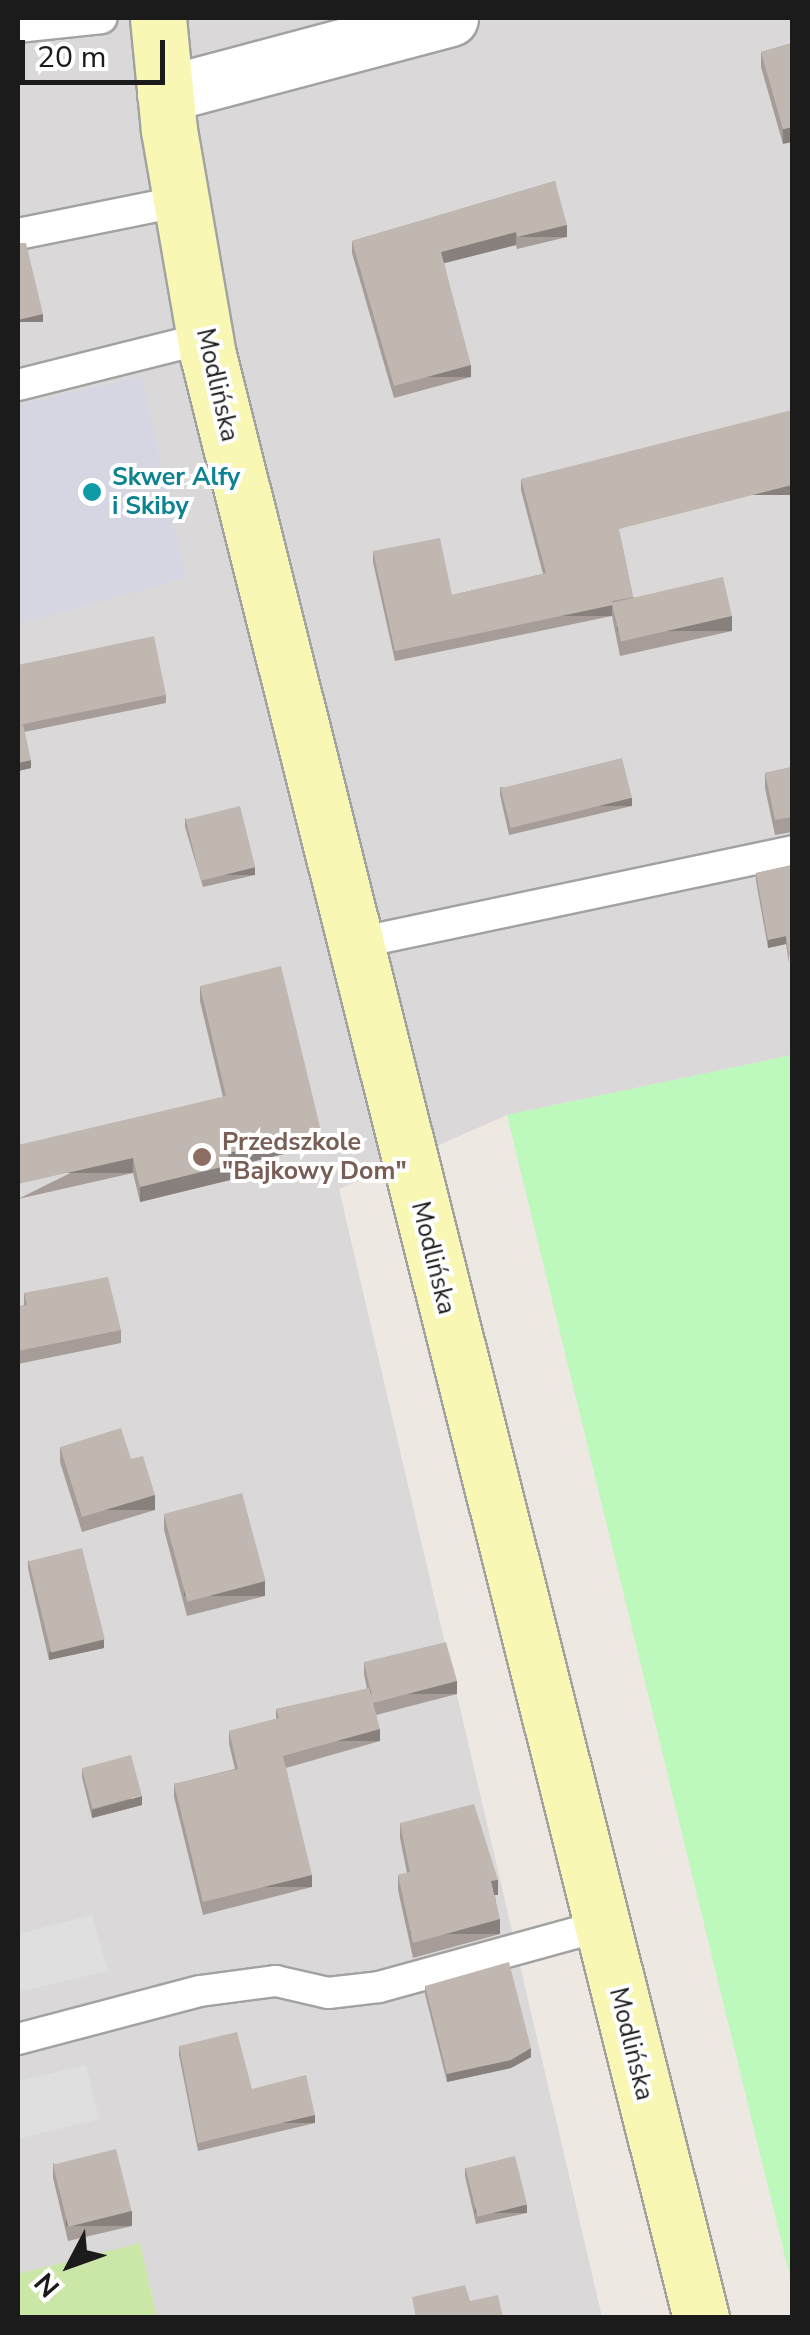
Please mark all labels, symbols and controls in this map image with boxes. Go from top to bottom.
scale bar [25,20,170,82]
text: 20 m [37,37,106,78]
street label: Modlińska [189,326,245,444]
place label: Skwer Alfy i Skiby [112,463,240,522]
marker: Skwer Alfy i Skiby [81,481,103,503]
place label: Przedszkole "Bajkowy Dom" [222,1128,407,1187]
marker: Przedszkole "Bajkowy Dom" [191,1146,213,1168]
street label: Modlińska [405,1199,461,1317]
street label: Modlińska [603,1985,659,2103]
north arrow [20,2215,120,2315]
text: N [26,2264,69,2305]

